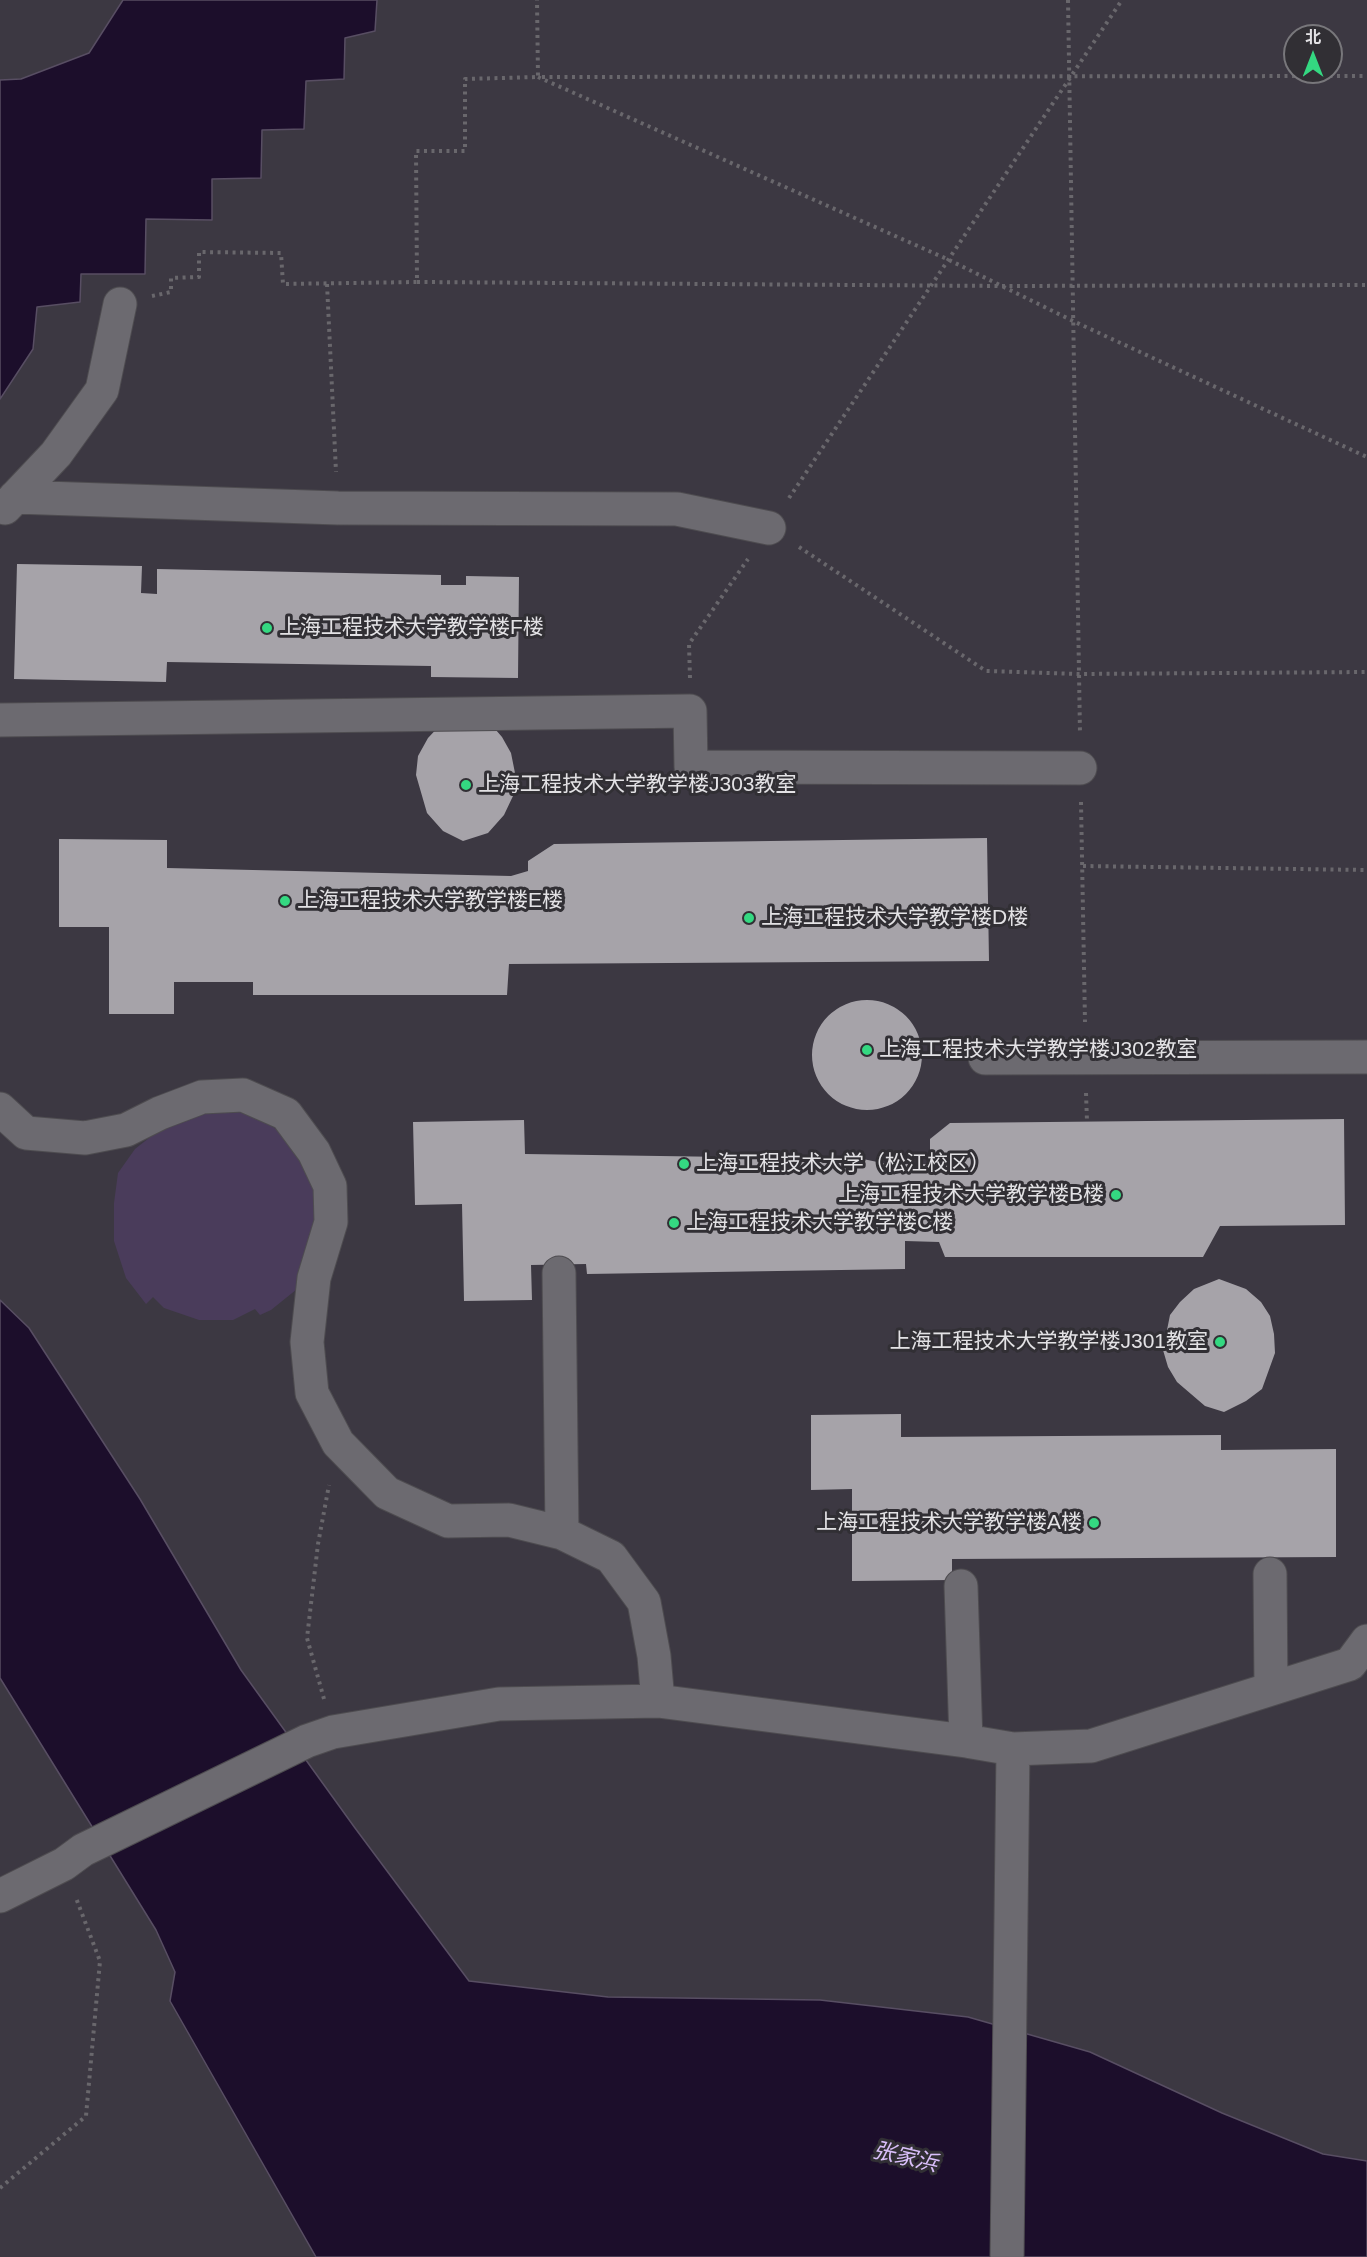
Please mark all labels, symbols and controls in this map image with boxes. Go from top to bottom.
north arrow [1283,24,1343,84]
text: 北 [1305,29,1321,46]
place label: 上海工程技术大学教学楼F楼 [279,615,544,641]
marker: 上海工程技术大学教学楼F楼 [260,621,274,635]
place label: 上海工程技术大学教学楼J303教室 [478,772,797,798]
marker: 上海工程技术大学教学楼J303教室 [459,778,473,792]
place label: 上海工程技术大学教学楼E楼 [297,888,563,914]
marker: 上海工程技术大学教学楼E楼 [278,894,292,908]
place label: 上海工程技术大学教学楼D楼 [761,905,1028,931]
marker: 上海工程技术大学教学楼D楼 [742,911,756,925]
place label: 上海工程技术大学教学楼J302教室 [879,1037,1198,1063]
marker: 上海工程技术大学教学楼J302教室 [860,1043,874,1057]
place label: 上海工程技术大学（松江校区） [696,1151,990,1177]
marker: 上海工程技术大学（松江校区） [677,1157,691,1171]
place label: 上海工程技术大学教学楼B楼 [838,1182,1104,1208]
marker: 上海工程技术大学教学楼B楼 [1109,1188,1123,1202]
place label: 上海工程技术大学教学楼C楼 [686,1210,953,1236]
marker: 上海工程技术大学教学楼C楼 [667,1216,681,1230]
place label: 上海工程技术大学教学楼J301教室 [889,1329,1208,1355]
marker: 上海工程技术大学教学楼J301教室 [1213,1335,1227,1349]
place label: 上海工程技术大学教学楼A楼 [816,1510,1082,1536]
marker: 上海工程技术大学教学楼A楼 [1087,1516,1101,1530]
water label: 张家浜 [870,2138,940,2178]

